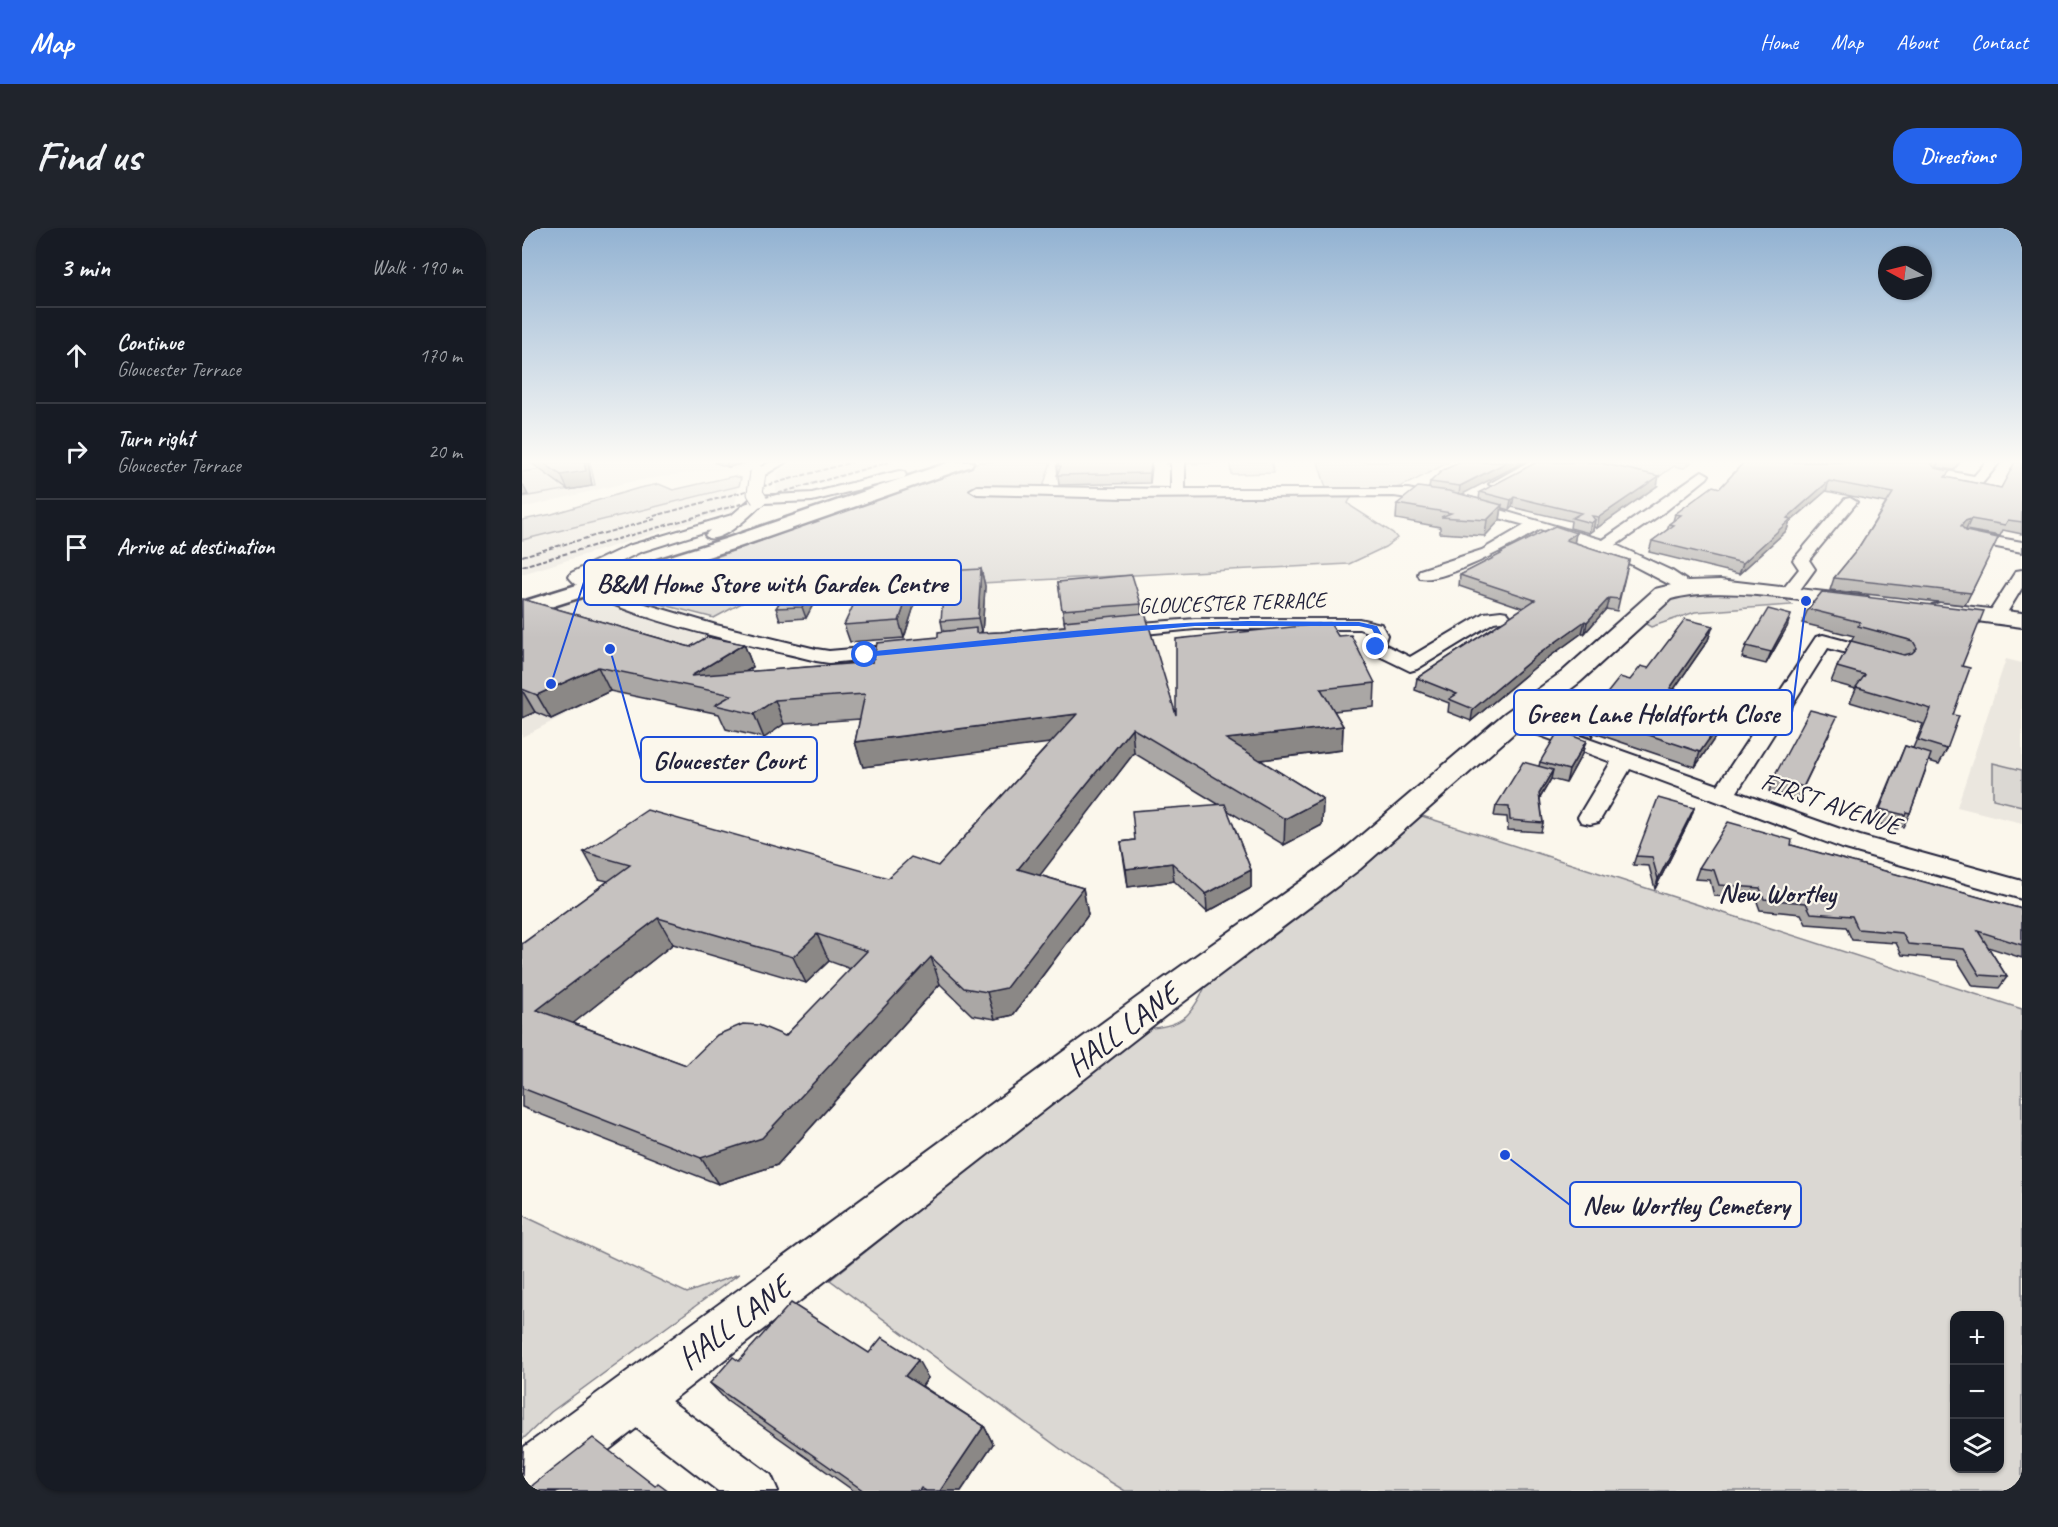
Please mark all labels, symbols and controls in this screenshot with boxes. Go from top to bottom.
text: Map [30,25,73,60]
text: Home [1760,29,1798,55]
text: Map [1831,29,1863,55]
text: About [1896,29,1938,55]
text: Contact [1971,29,2028,55]
button: Directions [1893,128,2022,184]
text: Find us [36,130,141,183]
north arrow [1878,246,1932,300]
text: 3 min [60,251,110,284]
text: Walk · 190 m [372,255,462,280]
text: Continue [117,329,183,357]
icon: ahead [60,339,93,372]
text: 170 m [419,343,462,368]
text: Gloucester Terrace [117,357,241,382]
text: Turn right [117,425,194,453]
icon: right [60,435,93,468]
text: 20 m [428,439,462,464]
text: Gloucester Terrace [117,453,241,478]
icon: arrive [60,531,93,564]
text: Arrive at destination [117,533,274,561]
callout: B&M Home Store with Garden Centre [584,560,961,605]
text: B&M Home Store with Garden Centre [597,566,949,600]
street label: GLOUCESTER TERRACE [1138,586,1329,620]
route end [1362,633,1388,659]
route start [851,641,877,667]
callout: Green Lane Holdforth Close [1514,690,1792,735]
text: Green Lane Holdforth Close [1526,696,1782,730]
callout: Gloucester Court [641,737,817,782]
text: Gloucester Court [653,743,808,777]
street label: FIRST AVENUE [1757,764,1908,844]
district label: New Wortley [1718,876,1838,910]
street label: HALL LANE [1057,971,1191,1085]
callout: New Wortley Cemetery [1570,1182,1801,1227]
text: New Wortley Cemetery [1582,1188,1792,1222]
street label: HALL LANE [669,1264,803,1378]
map controls [1950,1311,2004,1473]
button: + [1950,1311,2004,1365]
button: − [1950,1365,2004,1419]
button: layers [1950,1419,2004,1473]

